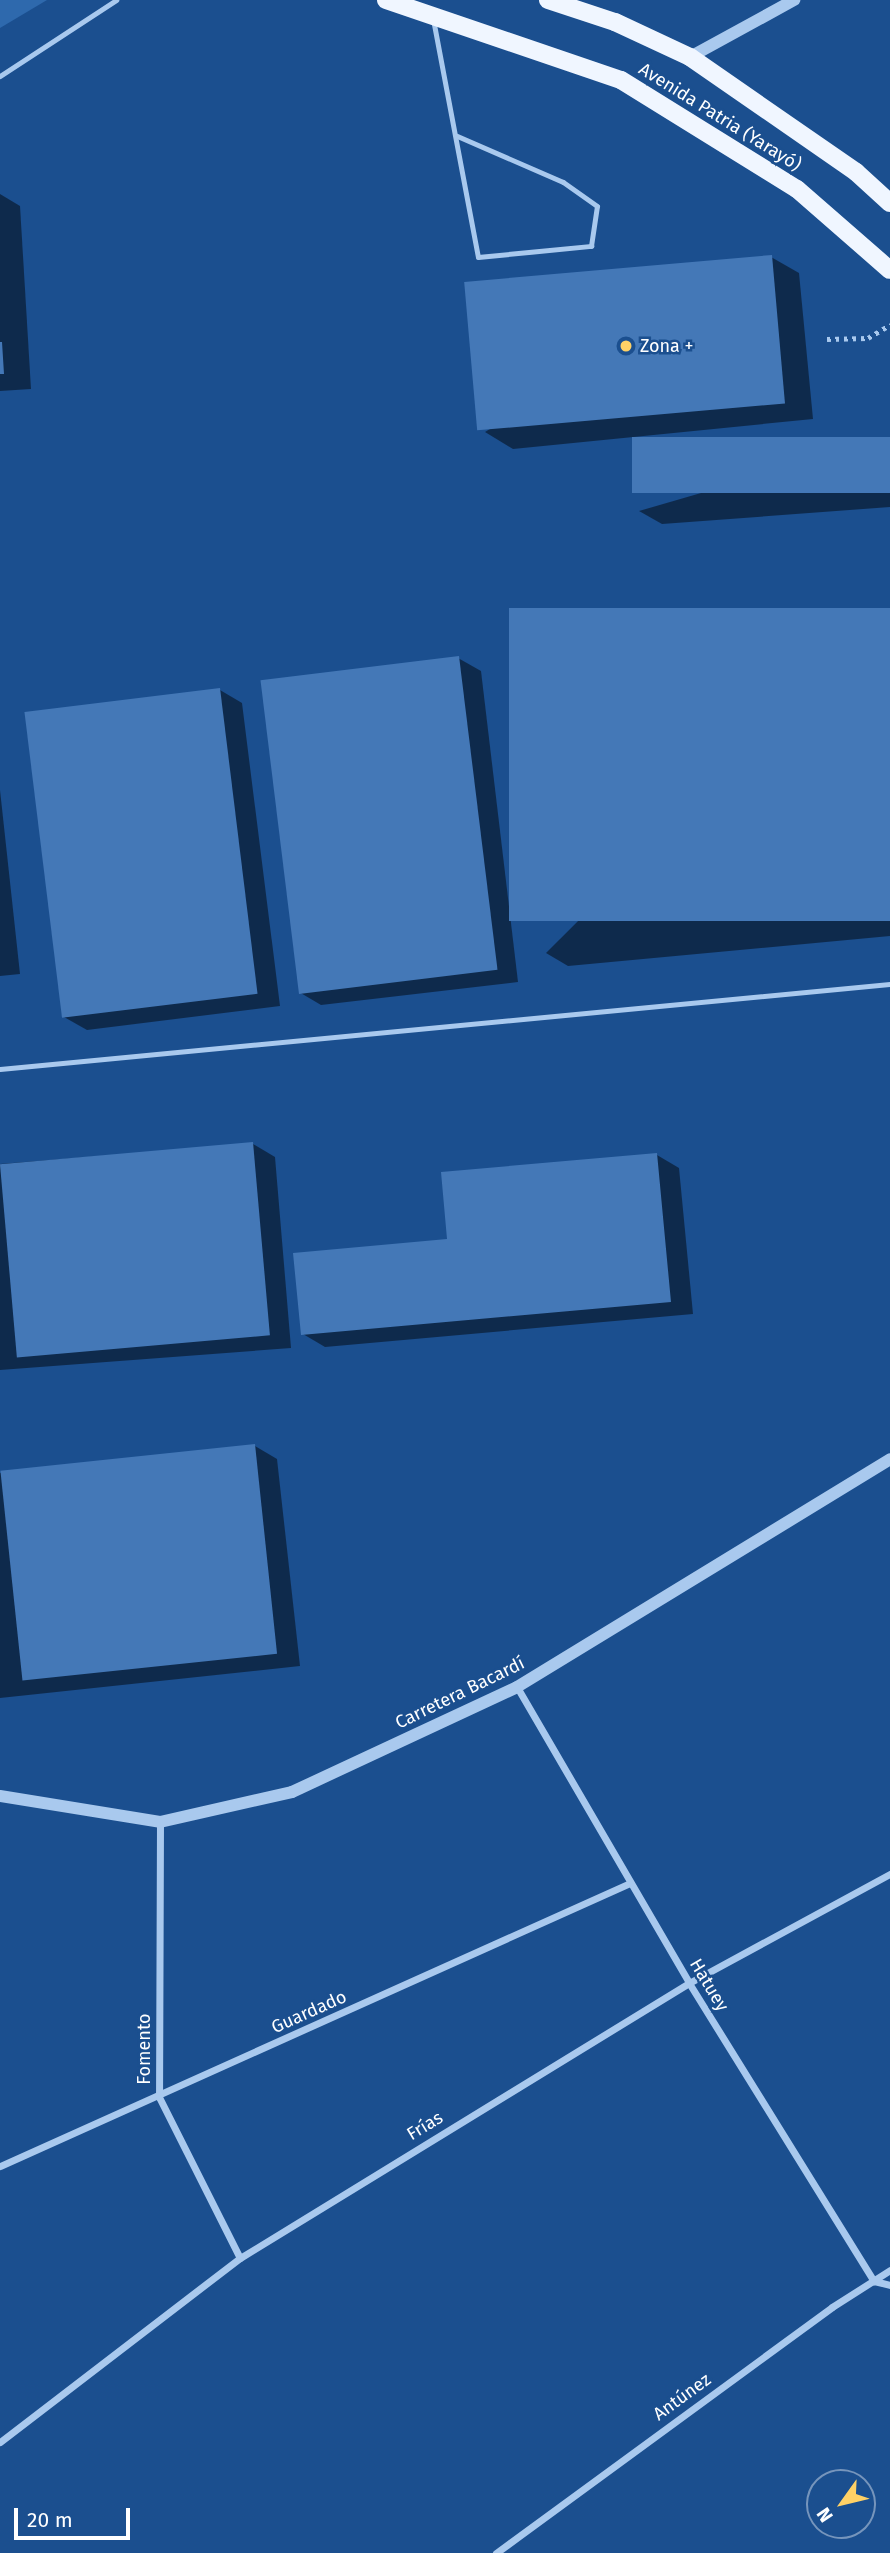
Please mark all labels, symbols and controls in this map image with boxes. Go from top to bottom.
street label: Avenida Patria (Yarayó) [635,58,805,176]
place label: Zona + [640,335,694,357]
marker: Zona + [618,338,634,354]
street label: Carretera Bacardí [392,1652,528,1734]
street label: Hatuey [685,1955,733,2015]
street label: Guardado [268,1986,350,2038]
street label: Fomento [133,2013,155,2085]
street label: Frías [403,2107,447,2145]
street label: Antúnez [649,2369,715,2425]
north arrow [806,2469,876,2539]
scale bar [18,2494,133,2538]
text: N [812,2503,838,2527]
text: 20 m [27,2507,73,2533]

